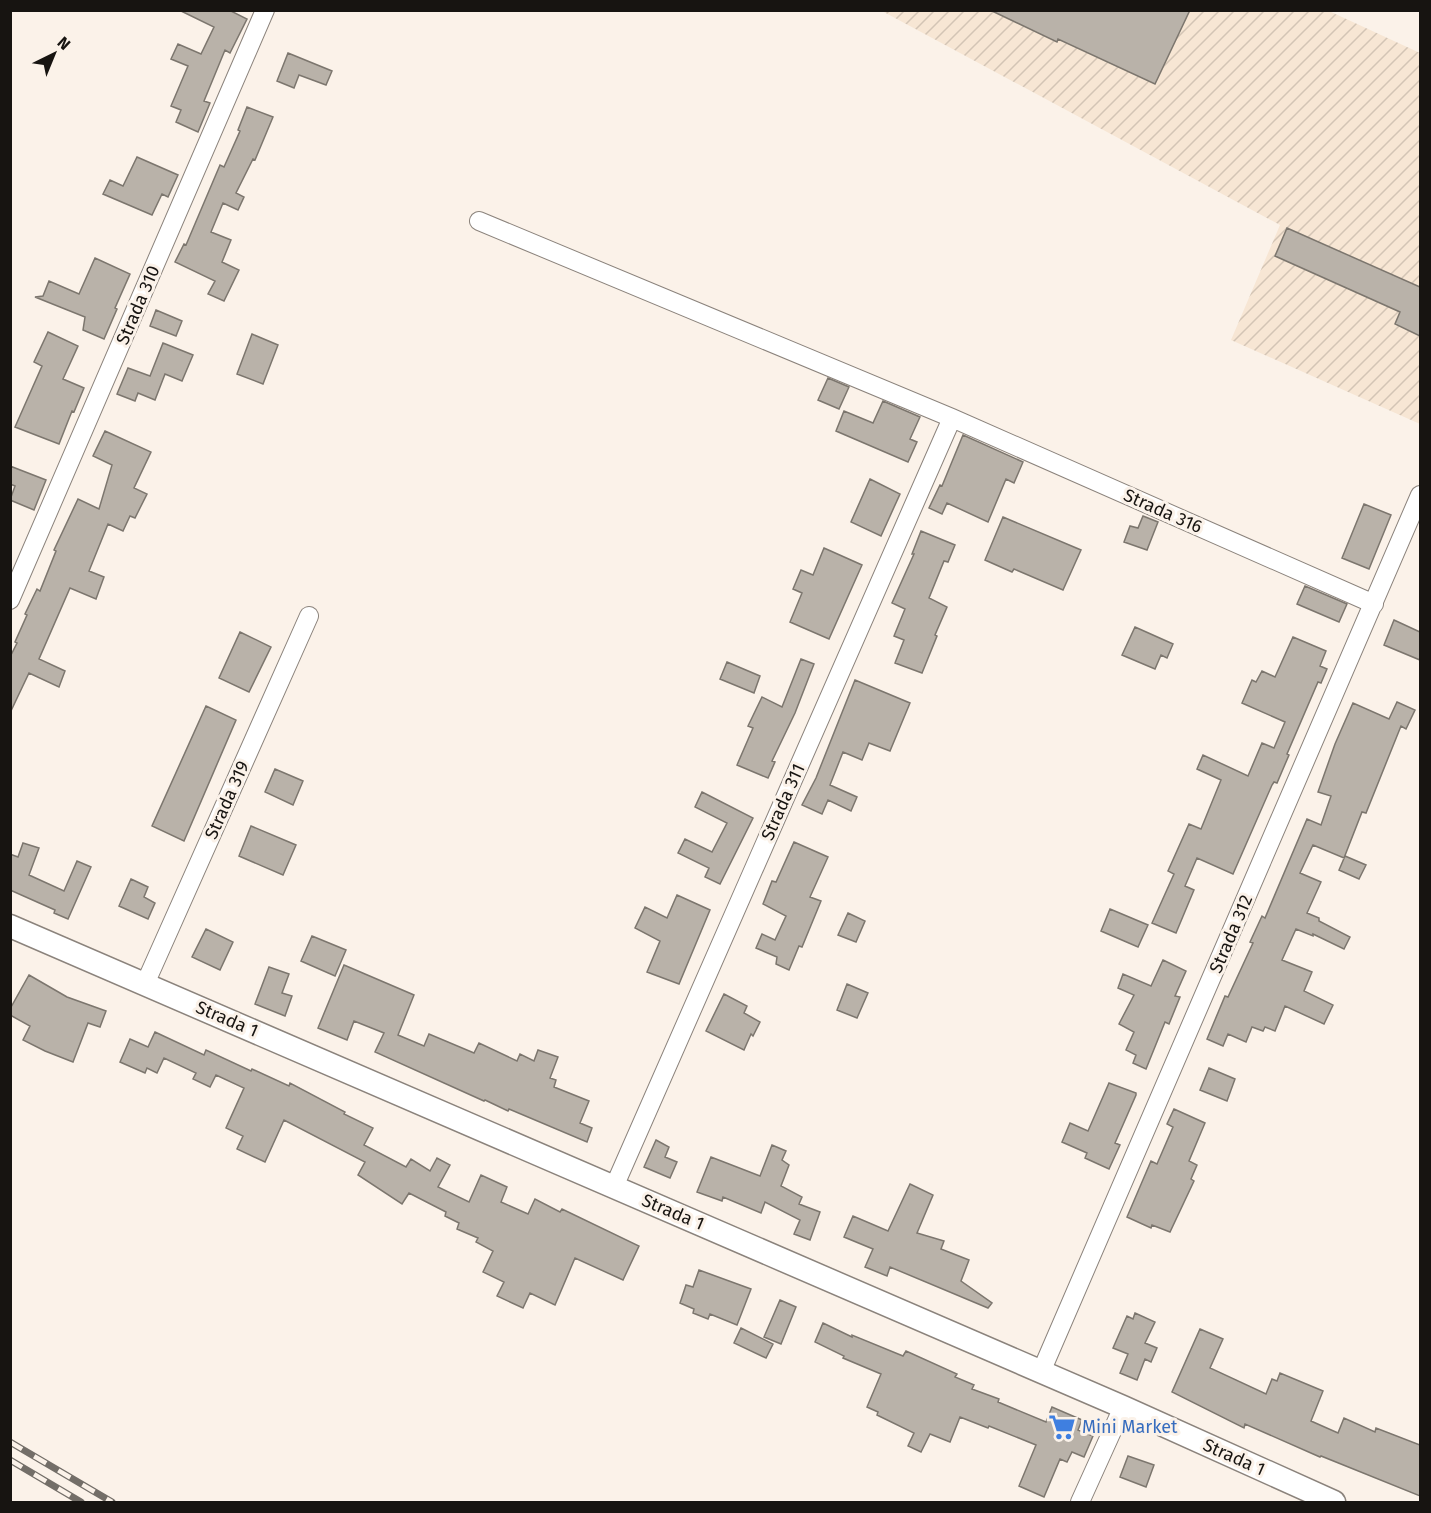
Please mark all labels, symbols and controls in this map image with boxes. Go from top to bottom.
north arrow [24,24,84,84]
text: N [54,33,74,54]
street label: Strada 310 [111,262,165,348]
street label: Strada 316 [1120,484,1206,538]
street label: Strada 319 [200,757,254,843]
street label: Strada 311 [756,760,810,844]
street label: Strada 312 [1205,891,1257,976]
street label: Strada 1 [193,996,261,1042]
street label: Strada 1 [639,1189,707,1235]
supermarket icon: Mini Market [1047,1412,1077,1442]
place label: Mini Market [1082,1416,1178,1438]
street label: Strada 1 [1200,1434,1268,1480]

